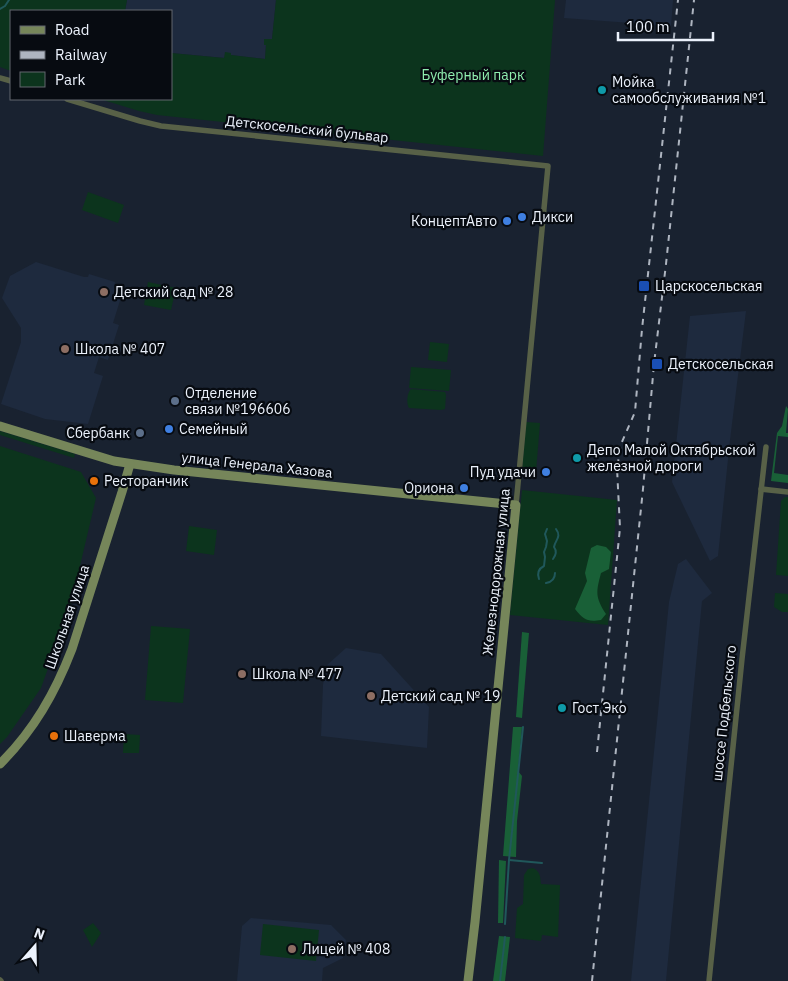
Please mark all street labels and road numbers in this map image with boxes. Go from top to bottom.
street label: Детскосельский бульвар [225,111,389,147]
street label: улица Генерала Хазова [181,448,334,482]
street label: Железнодорожная улица [478,487,514,656]
street label: Школьная улица [41,562,93,672]
street label: шоссе Подбельского [708,644,740,782]

